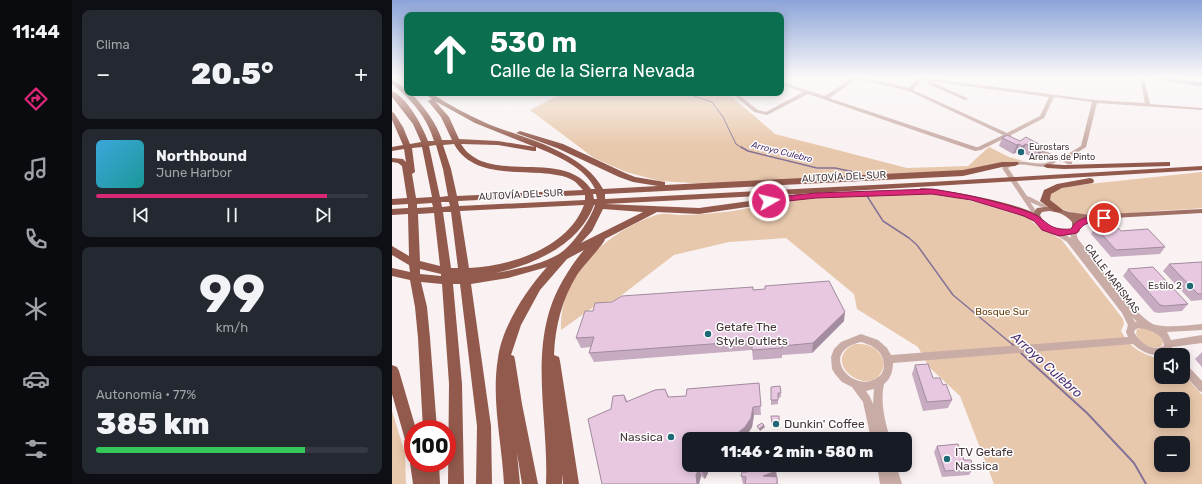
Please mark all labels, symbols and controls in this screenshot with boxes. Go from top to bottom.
text: 11:44 [12,21,60,43]
text: 530 m [490,26,577,59]
icon: ahead [424,28,476,80]
text: Clima [96,37,130,52]
text: 20.5° [191,56,274,92]
text: Calle de la Sierra Nevada [490,60,695,82]
text: − [96,61,110,88]
text: + [354,61,368,88]
icon: directions [22,85,50,113]
water label: Arroyo Culebro [749,139,814,164]
place label: Eurostars Arenas de Pinto [1029,142,1095,162]
text: Northbound [156,147,247,165]
marker: Eurostars Arenas de Pinto [1016,147,1026,157]
icon: music [22,155,50,183]
text: June Harbor [156,165,232,180]
street label: AUTOVÍA DEL SUR [801,169,887,185]
position arrow [748,180,790,222]
street label: AUTOVÍA DEL SUR [478,187,564,203]
pin [1087,201,1121,235]
icon: previous [130,204,152,226]
icon: pause [221,204,243,226]
icon: next [312,204,334,226]
icon: arrive [1093,207,1115,229]
icon: phone [22,225,50,253]
street label: CALLE MARISMAS [1082,242,1142,316]
text: 99 [199,263,265,325]
place label: Estilo 2 [1148,280,1182,292]
marker: Estilo 2 [1185,281,1195,291]
icon: climate [22,295,50,323]
park label: Bosque Sur [975,306,1029,318]
text: km/h [216,320,248,335]
place label: Getafe The Style Outlets [716,320,788,348]
marker: Getafe The Style Outlets [703,329,713,339]
water label: Arroyo Culebro [1008,329,1086,401]
map controls [1154,348,1190,472]
button: sound [1154,348,1190,384]
icon: car [22,365,50,393]
text: Autonomía · 77% [96,387,196,402]
button: + [1154,392,1190,428]
text: 385 km [96,406,210,442]
place label: Dunkin' Coffee [784,417,865,431]
marker: Dunkin' Coffee [771,419,781,429]
speed limit sign: 100 [404,420,456,472]
place label: Nassica [620,430,663,444]
marker: Nassica [666,432,676,442]
icon: filters [22,435,50,463]
button: − [1154,436,1190,472]
text: 11:46 · 2 min · 580 m [721,443,873,461]
place label: ITV Getafe Nassica [955,445,1013,473]
marker: ITV Getafe Nassica [942,454,952,464]

